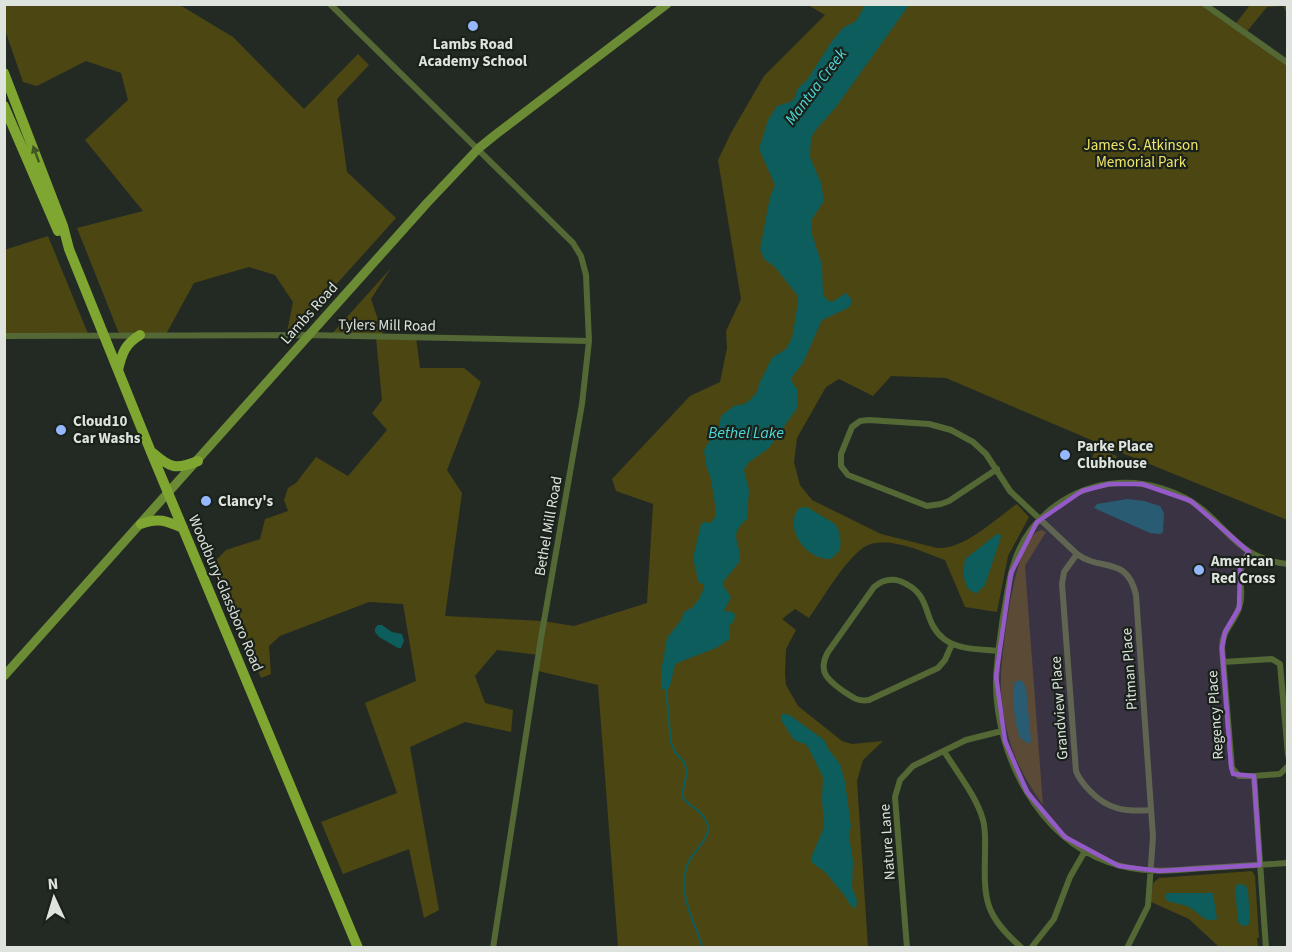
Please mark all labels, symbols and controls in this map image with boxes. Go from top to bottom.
marker: Lambs Road Academy School [466,19,480,33]
place label: Lambs Road Academy School [418,34,528,72]
water label: Mantua Creek [780,44,852,129]
park label: James G. Atkinson Memorial Park [1084,135,1198,173]
one-way arrow [31,145,41,163]
street label: Lambs Road [276,278,343,349]
street label: Tylers Mill Road [338,314,436,337]
place label: Cloud10 Car Washs [73,411,141,449]
water label: Bethel Lake [708,422,784,444]
marker: Cloud10 Car Washs [54,423,68,437]
place label: Parke Place Clubhouse [1077,436,1154,474]
marker: Parke Place Clubhouse [1058,448,1072,462]
street label: Bethel Mill Road [529,475,568,578]
place label: Clancy's [218,491,274,512]
marker: Clancy's [199,494,213,508]
street label: Woodbury-Glassboro Road [183,512,268,675]
place label: American Red Cross [1210,551,1276,589]
marker: American Red Cross [1192,563,1206,577]
street label: Pitman Place [1116,627,1143,711]
street label: Grandview Place [1045,655,1074,761]
street label: Regency Place [1202,670,1229,760]
street label: Nature Lane [874,803,901,881]
north arrow [24,868,84,928]
text: N [47,873,59,895]

